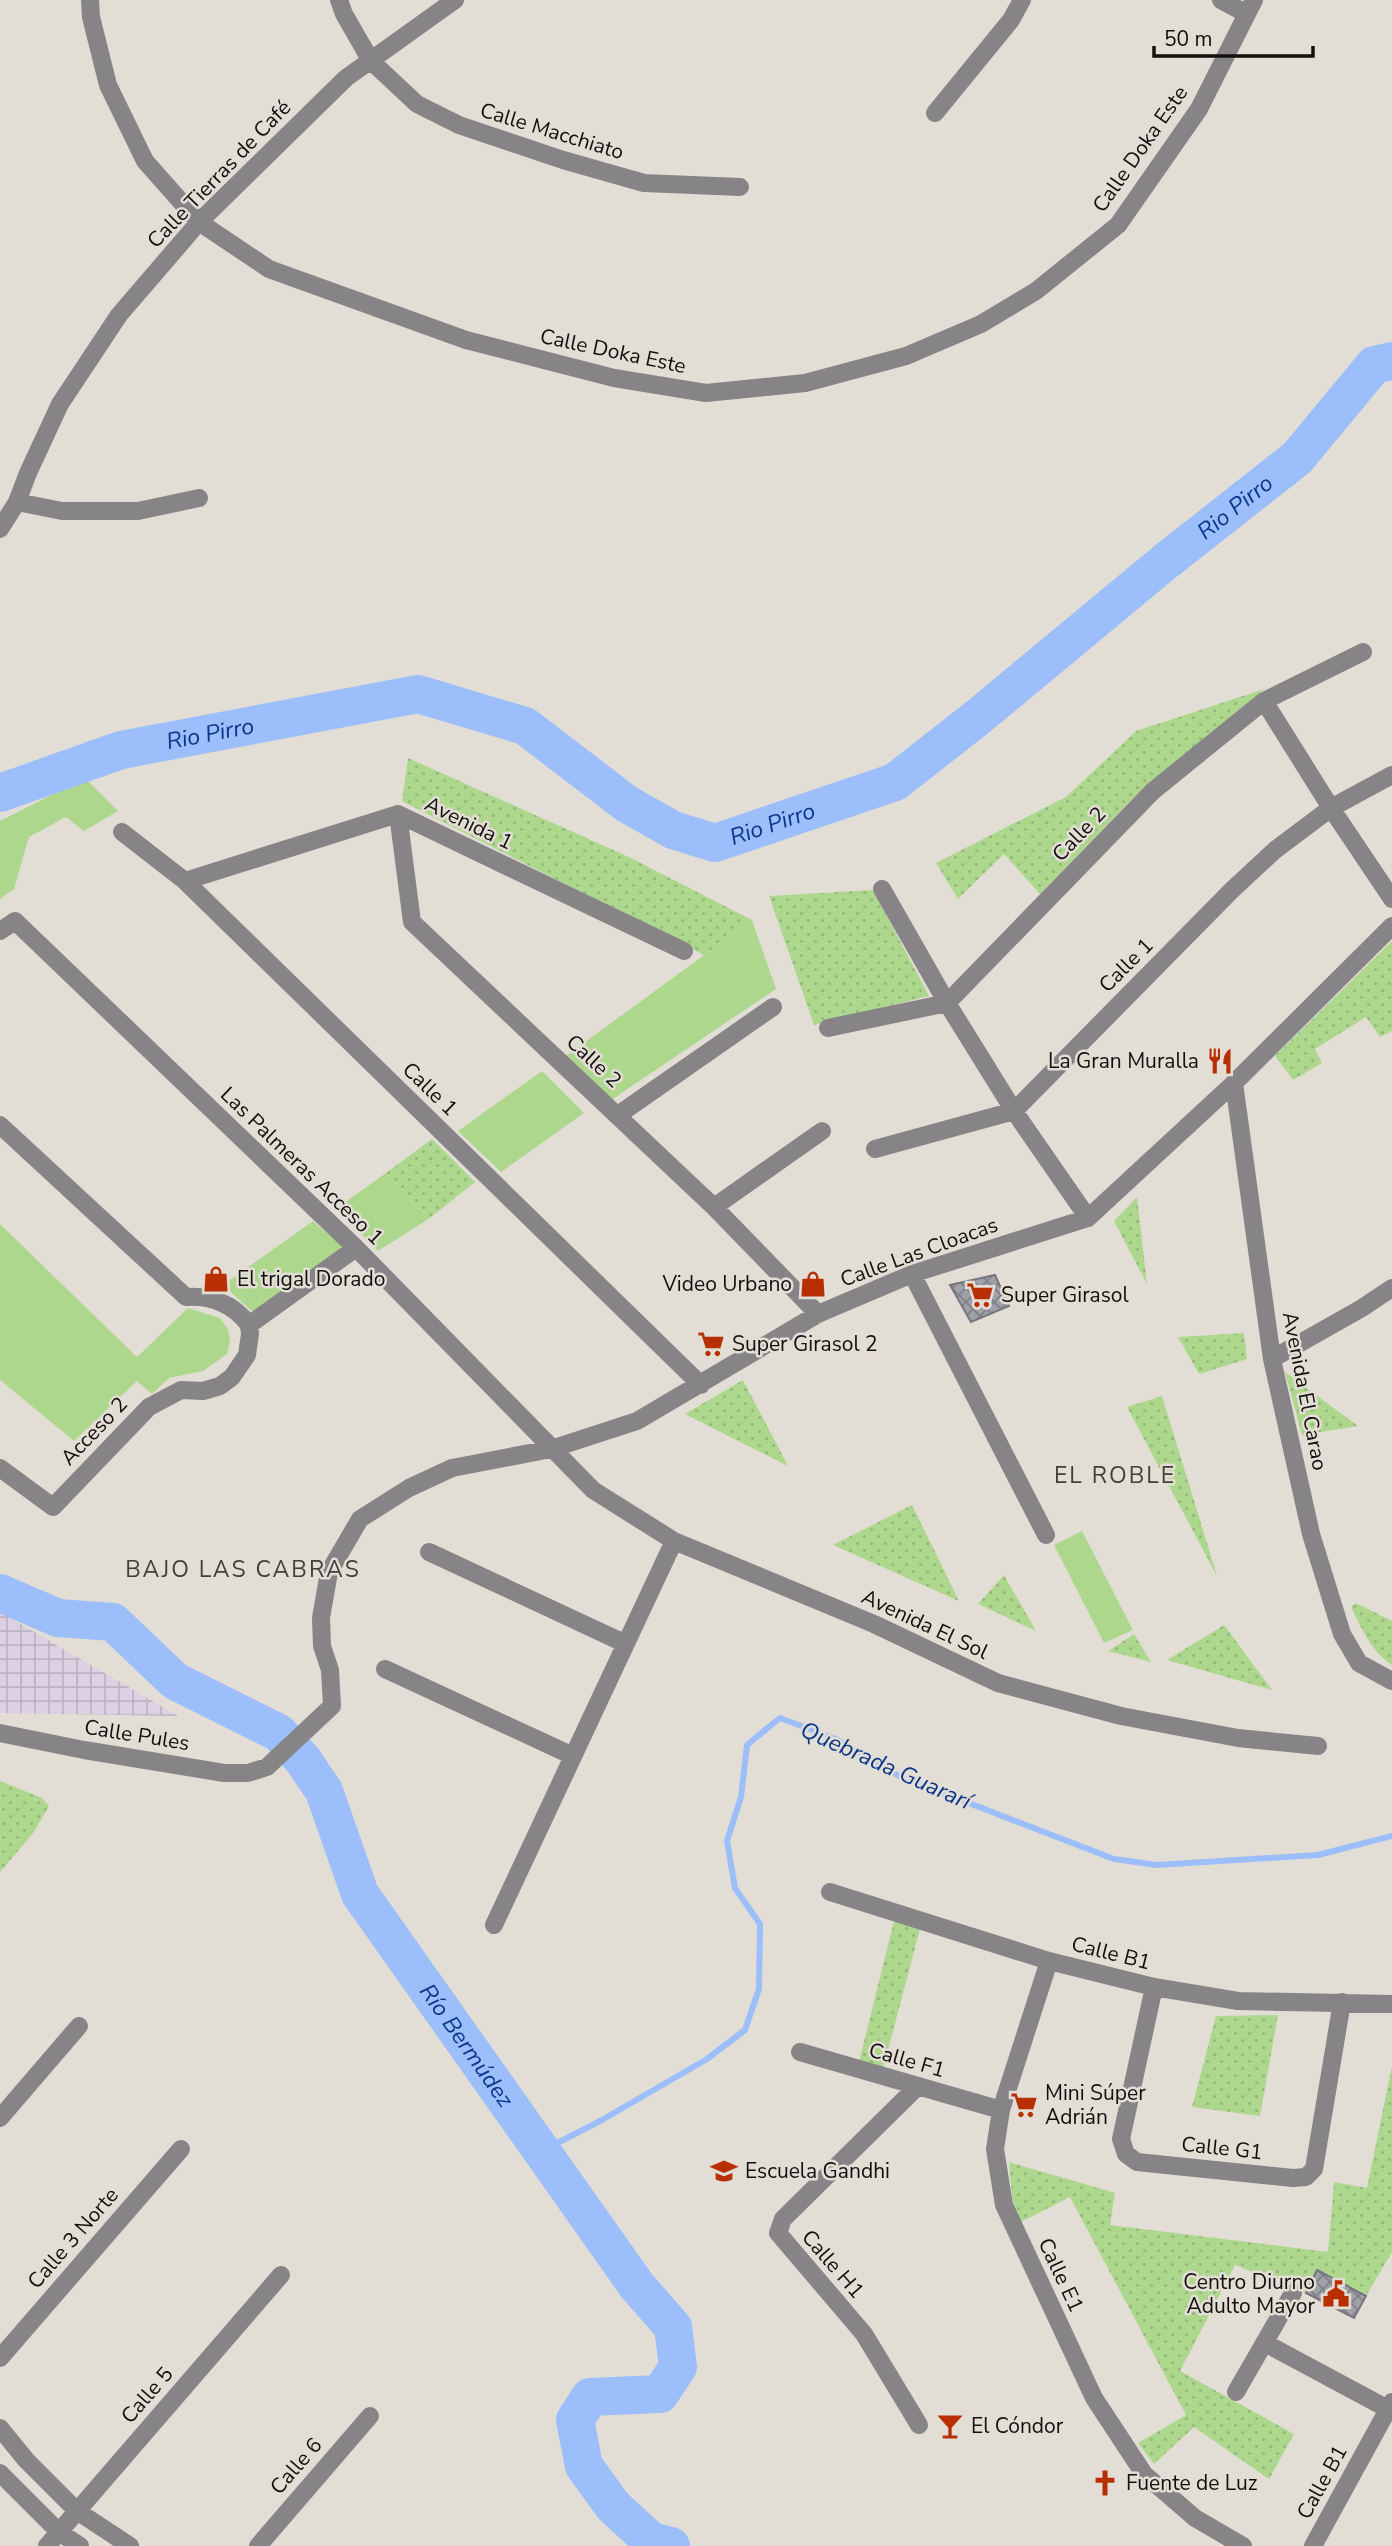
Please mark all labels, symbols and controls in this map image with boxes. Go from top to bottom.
scale bar [1154,14,1313,58]
text: 50 m [1164,25,1213,53]
street label: Calle Doka Este [1086,80,1194,218]
street label: Calle Tierras de Café [141,94,297,254]
street label: Calle Macchiato [477,96,627,166]
street label: Calle Doka Este [537,322,689,380]
water label: Rio Pirro [1191,468,1280,547]
water label: Rio Pirro [164,710,256,757]
street label: Avenida 1 [420,790,518,856]
water label: Rio Pirro [726,795,819,853]
street label: Calle 2 [1046,800,1112,868]
street label: Calle 1 [1093,932,1159,998]
street label: Calle 2 [560,1028,628,1094]
restaurant icon: La Gran Muralla [1205,1046,1235,1076]
place label: La Gran Muralla [1048,1047,1199,1075]
street label: Calle 1 [396,1056,464,1122]
street label: Las Palmeras Acceso 1 [214,1081,390,1251]
street label: Calle Las Cloacas [836,1210,1002,1294]
shop icon: El trigal Dorado [201,1264,231,1294]
place label: El trigal Dorado [237,1265,385,1293]
shop icon: Video Urbano [798,1269,828,1299]
place label: Video Urbano [661,1270,792,1298]
supermarket icon: Super Girasol [965,1280,995,1310]
place label: Super Girasol [1001,1281,1129,1309]
street label: Avenida El Carao [1276,1309,1334,1473]
supermarket icon: Super Girasol 2 [696,1329,726,1359]
place label: Super Girasol 2 [732,1330,878,1358]
street label: Acceso 2 [54,1391,134,1471]
district label: EL ROBLE [1054,1460,1176,1491]
district label: BAJO LAS CABRAS [125,1554,361,1585]
street label: Avenida El Sol [857,1582,994,1666]
street label: Calle Pules [82,1713,192,1757]
water label: Quebrada Guararí [796,1714,979,1818]
street label: Calle B1 [1068,1930,1154,1976]
water label: Río Bermúdez [412,1978,521,2114]
street label: Calle F1 [866,2036,948,2084]
place label: Mini Súper Adrián [1045,2079,1146,2131]
supermarket icon: Mini Súper Adrián [1009,2090,1039,2120]
street label: Calle G1 [1180,2130,1264,2166]
school or university icon: Escuela Gandhi [709,2156,739,2186]
place label: Escuela Gandhi [745,2157,890,2185]
street label: Calle 3 Norte [21,2181,125,2295]
street label: Calle H1 [795,2224,871,2304]
street label: Calle E1 [1032,2233,1090,2317]
place label: Centro Diurno Adulto Mayor [1183,2268,1315,2320]
public building icon: Centro Diurno Adulto Mayor [1321,2279,1351,2309]
street label: Calle 5 [115,2361,179,2429]
bar icon: El Cóndor [935,2411,965,2441]
place label: El Cóndor [971,2412,1064,2440]
street label: Calle 6 [264,2432,328,2500]
street label: Calle B1 [1290,2440,1354,2524]
church icon: Fuente de Luz [1090,2468,1120,2498]
place label: Fuente de Luz [1126,2469,1258,2497]

